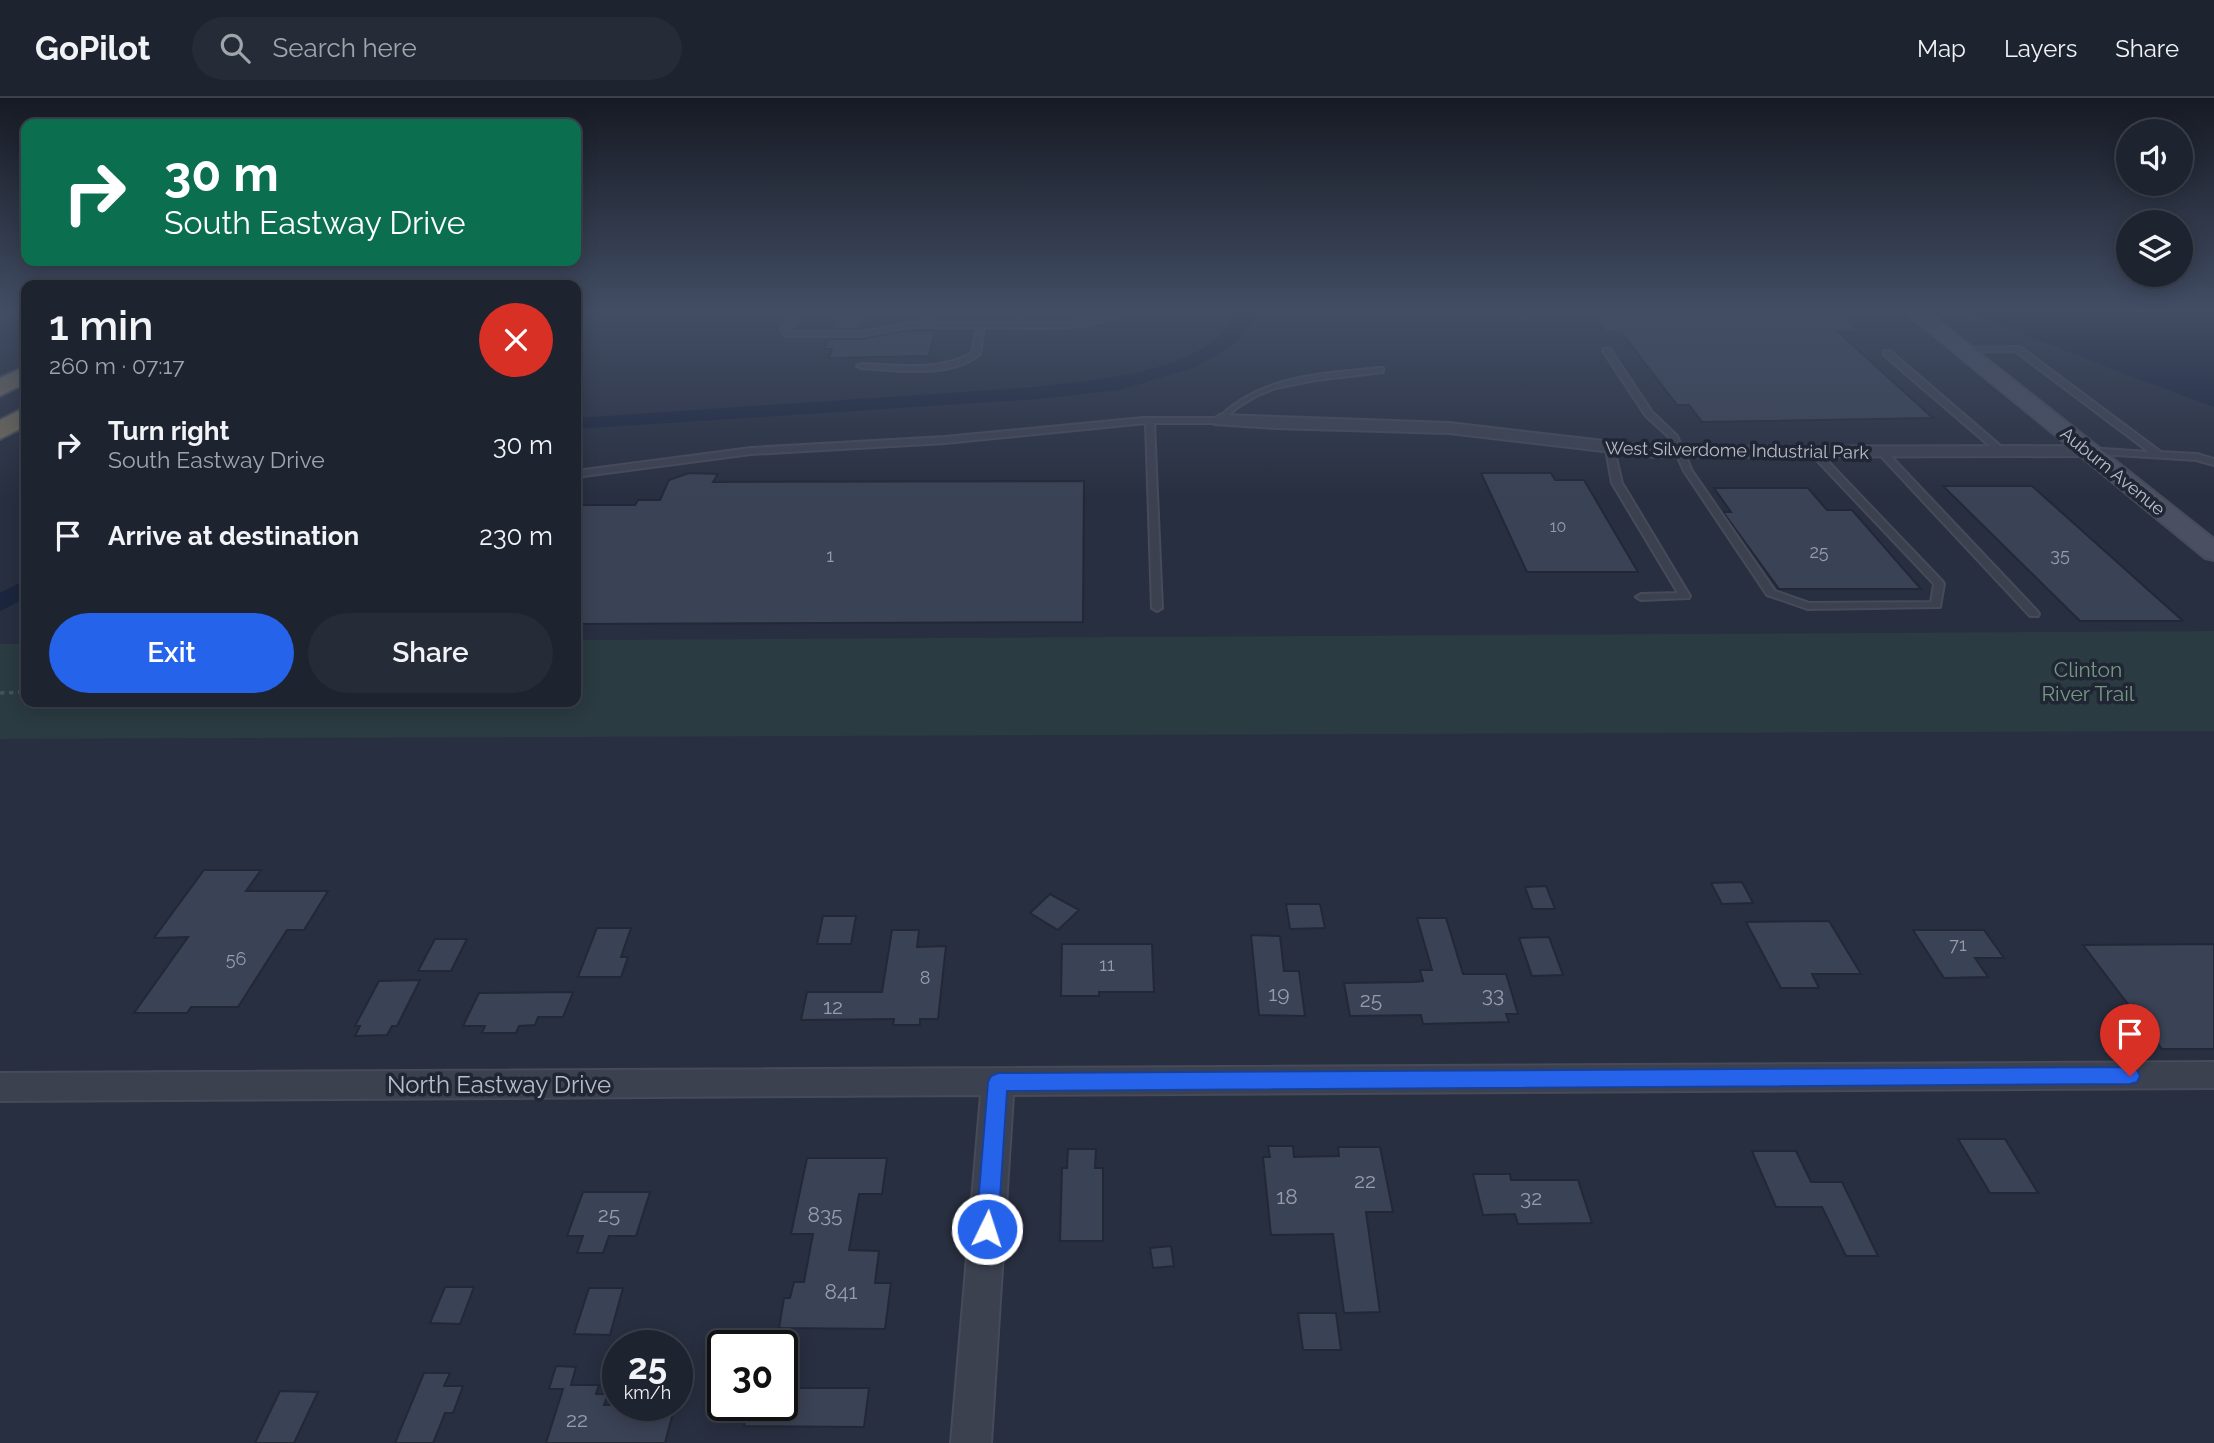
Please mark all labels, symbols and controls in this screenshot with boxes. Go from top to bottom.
search box [192,17,682,80]
text: GoPilot [35,29,150,68]
icon: search [216,29,254,67]
text: Search here [272,33,417,63]
text: Map [1917,34,1966,63]
text: Layers [2004,34,2077,63]
text: Share [2115,34,2179,63]
map controls [2116,119,2193,287]
button: sound [2116,119,2193,196]
text: 30 m [164,145,279,202]
icon: right [49,147,140,238]
text: South Eastway Drive [164,204,466,241]
button: layers [2116,210,2193,287]
text: 1 min [49,301,153,350]
button: close [479,303,553,377]
text: 260 m · 07:17 [49,352,185,379]
text: Turn right [108,416,229,446]
street label: Auburn Avenue [2056,422,2170,520]
icon: right [49,426,87,464]
text: 30 m [493,430,553,460]
street label: West Silverdome Industrial Park [1605,437,1869,463]
text: South Eastway Drive [108,446,325,473]
icon: arrive [49,517,87,555]
house number: 10 [1550,517,1566,536]
text: Arrive at destination [108,521,359,551]
text: 230 m [479,521,553,551]
house number: 25 [1809,541,1829,562]
house number: 35 [2050,544,2070,565]
house number: 1 [826,545,834,566]
button: Exit [49,613,294,693]
button: Share [308,613,553,693]
park label: Clinton River Trail [2042,657,2135,706]
house number: 71 [1949,934,1967,955]
house number: 56 [226,948,246,969]
house number: 11 [1099,954,1115,975]
house number: 8 [920,967,930,988]
house number: 19 [1268,981,1290,1006]
house number: 33 [1482,982,1504,1007]
house number: 25 [1360,987,1382,1012]
house number: 12 [823,994,843,1019]
pin [2100,1004,2160,1076]
icon: arrive [2111,1015,2149,1053]
street label: North Eastway Drive [387,1070,611,1099]
house number: 22 [1354,1168,1376,1193]
house number: 18 [1276,1184,1298,1209]
house number: 32 [1520,1185,1542,1210]
position arrow [950,1192,1024,1266]
house number: 25 [598,1202,620,1227]
house number: 835 [807,1202,843,1227]
house number: 841 [825,1279,857,1304]
speed limit sign: 30 [707,1330,798,1421]
text: 25 [628,1346,667,1387]
text: km/h [624,1382,671,1403]
house number: 22 [566,1407,588,1432]

